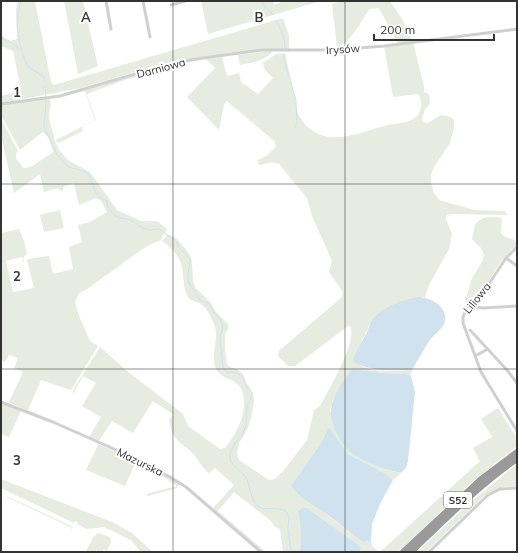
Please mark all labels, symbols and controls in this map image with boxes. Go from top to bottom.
text: A [81,9,91,25]
text: B [255,9,264,25]
scale bar [374,16,494,42]
text: 200 m [380,22,415,37]
street label: Irysów [325,41,361,57]
street label: Darniowa [135,55,187,81]
text: 1 [13,84,21,100]
text: 2 [13,268,21,284]
street label: Liliowa [460,280,494,316]
street label: Mazurska [115,445,165,479]
text: 3 [13,452,21,468]
road number: S52 [444,492,472,508]

